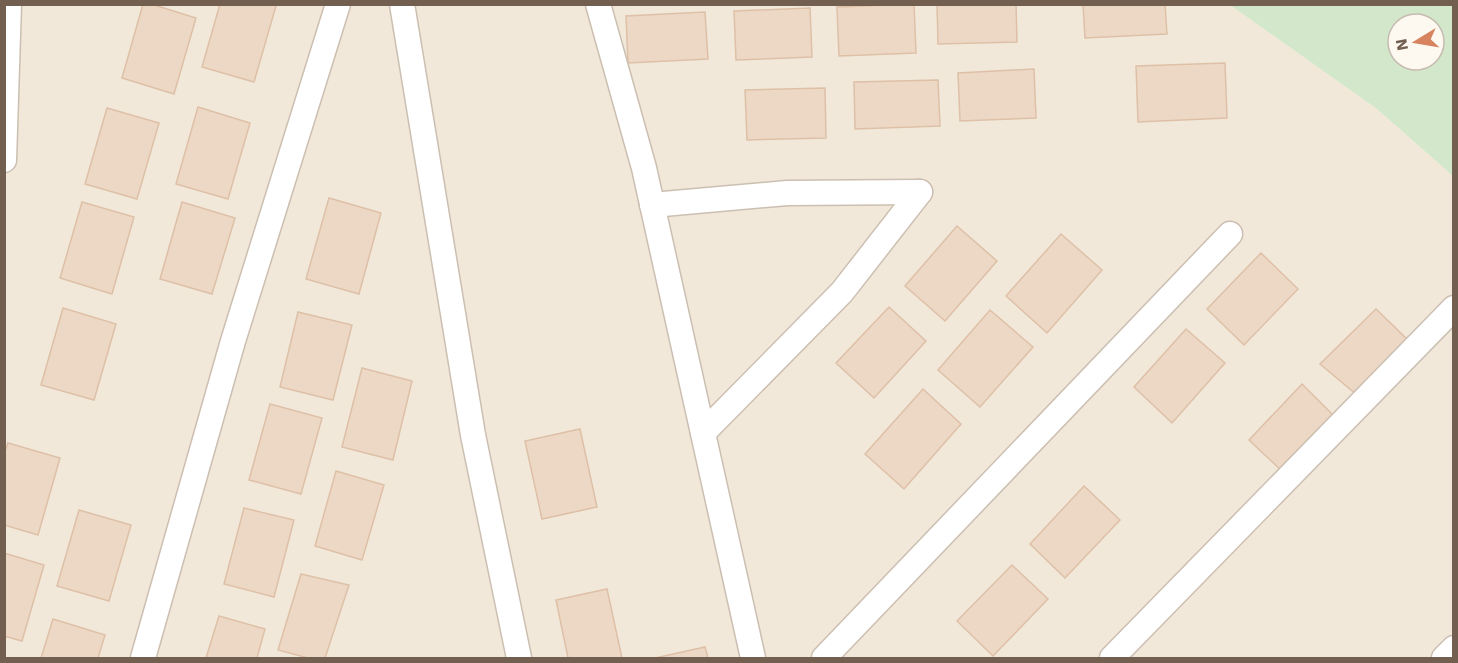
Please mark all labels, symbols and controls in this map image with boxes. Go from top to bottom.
north arrow [1386,12,1446,72]
text: N [1391,37,1412,52]

